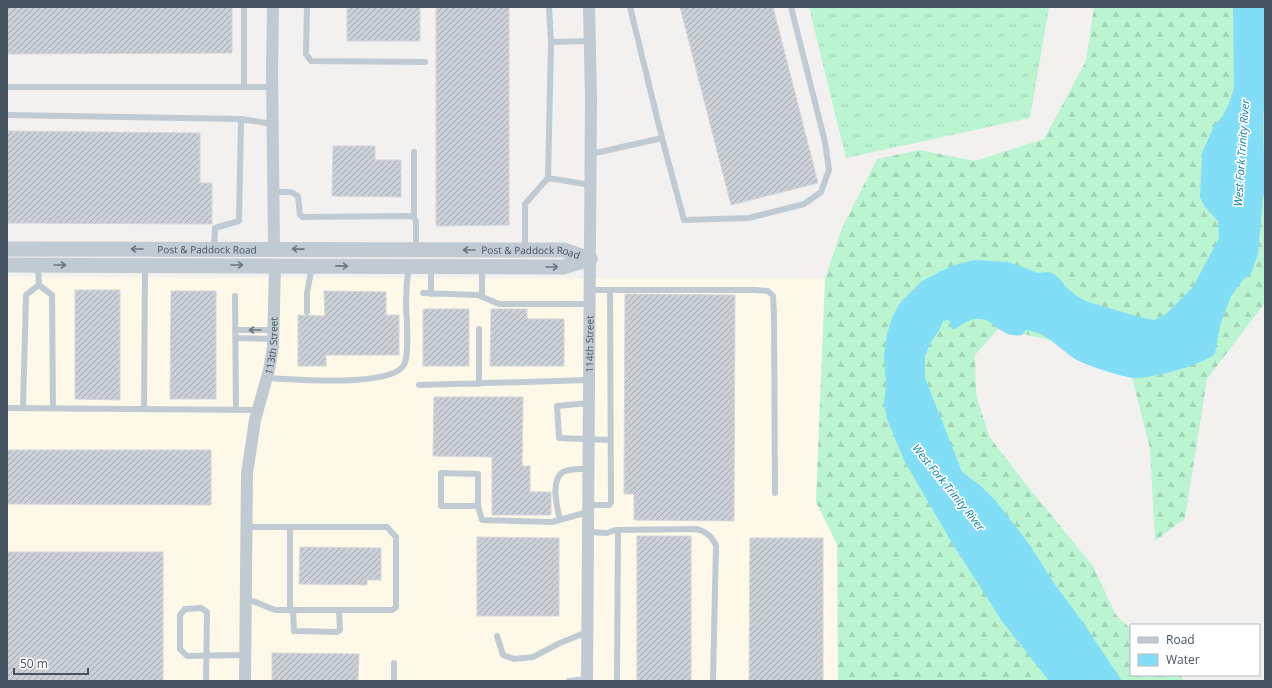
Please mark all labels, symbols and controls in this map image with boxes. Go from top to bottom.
water label: West Fork Trinity River [1230,98,1252,207]
street label: Post & Paddock Road [157,242,257,256]
street label: Post & Paddock Road [481,243,582,262]
one-way arrow [131,245,144,253]
one-way arrow [292,245,305,253]
one-way arrow [463,246,476,254]
one-way arrow [53,261,66,269]
one-way arrow [230,261,243,269]
one-way arrow [335,262,348,270]
one-way arrow [545,263,558,271]
street label: 114th Street [582,315,597,373]
street label: 113th Street [261,317,281,376]
one-way arrow [249,326,262,334]
water label: West Fork Trinity River [909,441,989,534]
legend [1130,624,1260,676]
text: Road [1166,631,1195,648]
scale bar [14,650,88,676]
text: Water [1166,651,1200,668]
text: 50 m [20,655,48,672]

